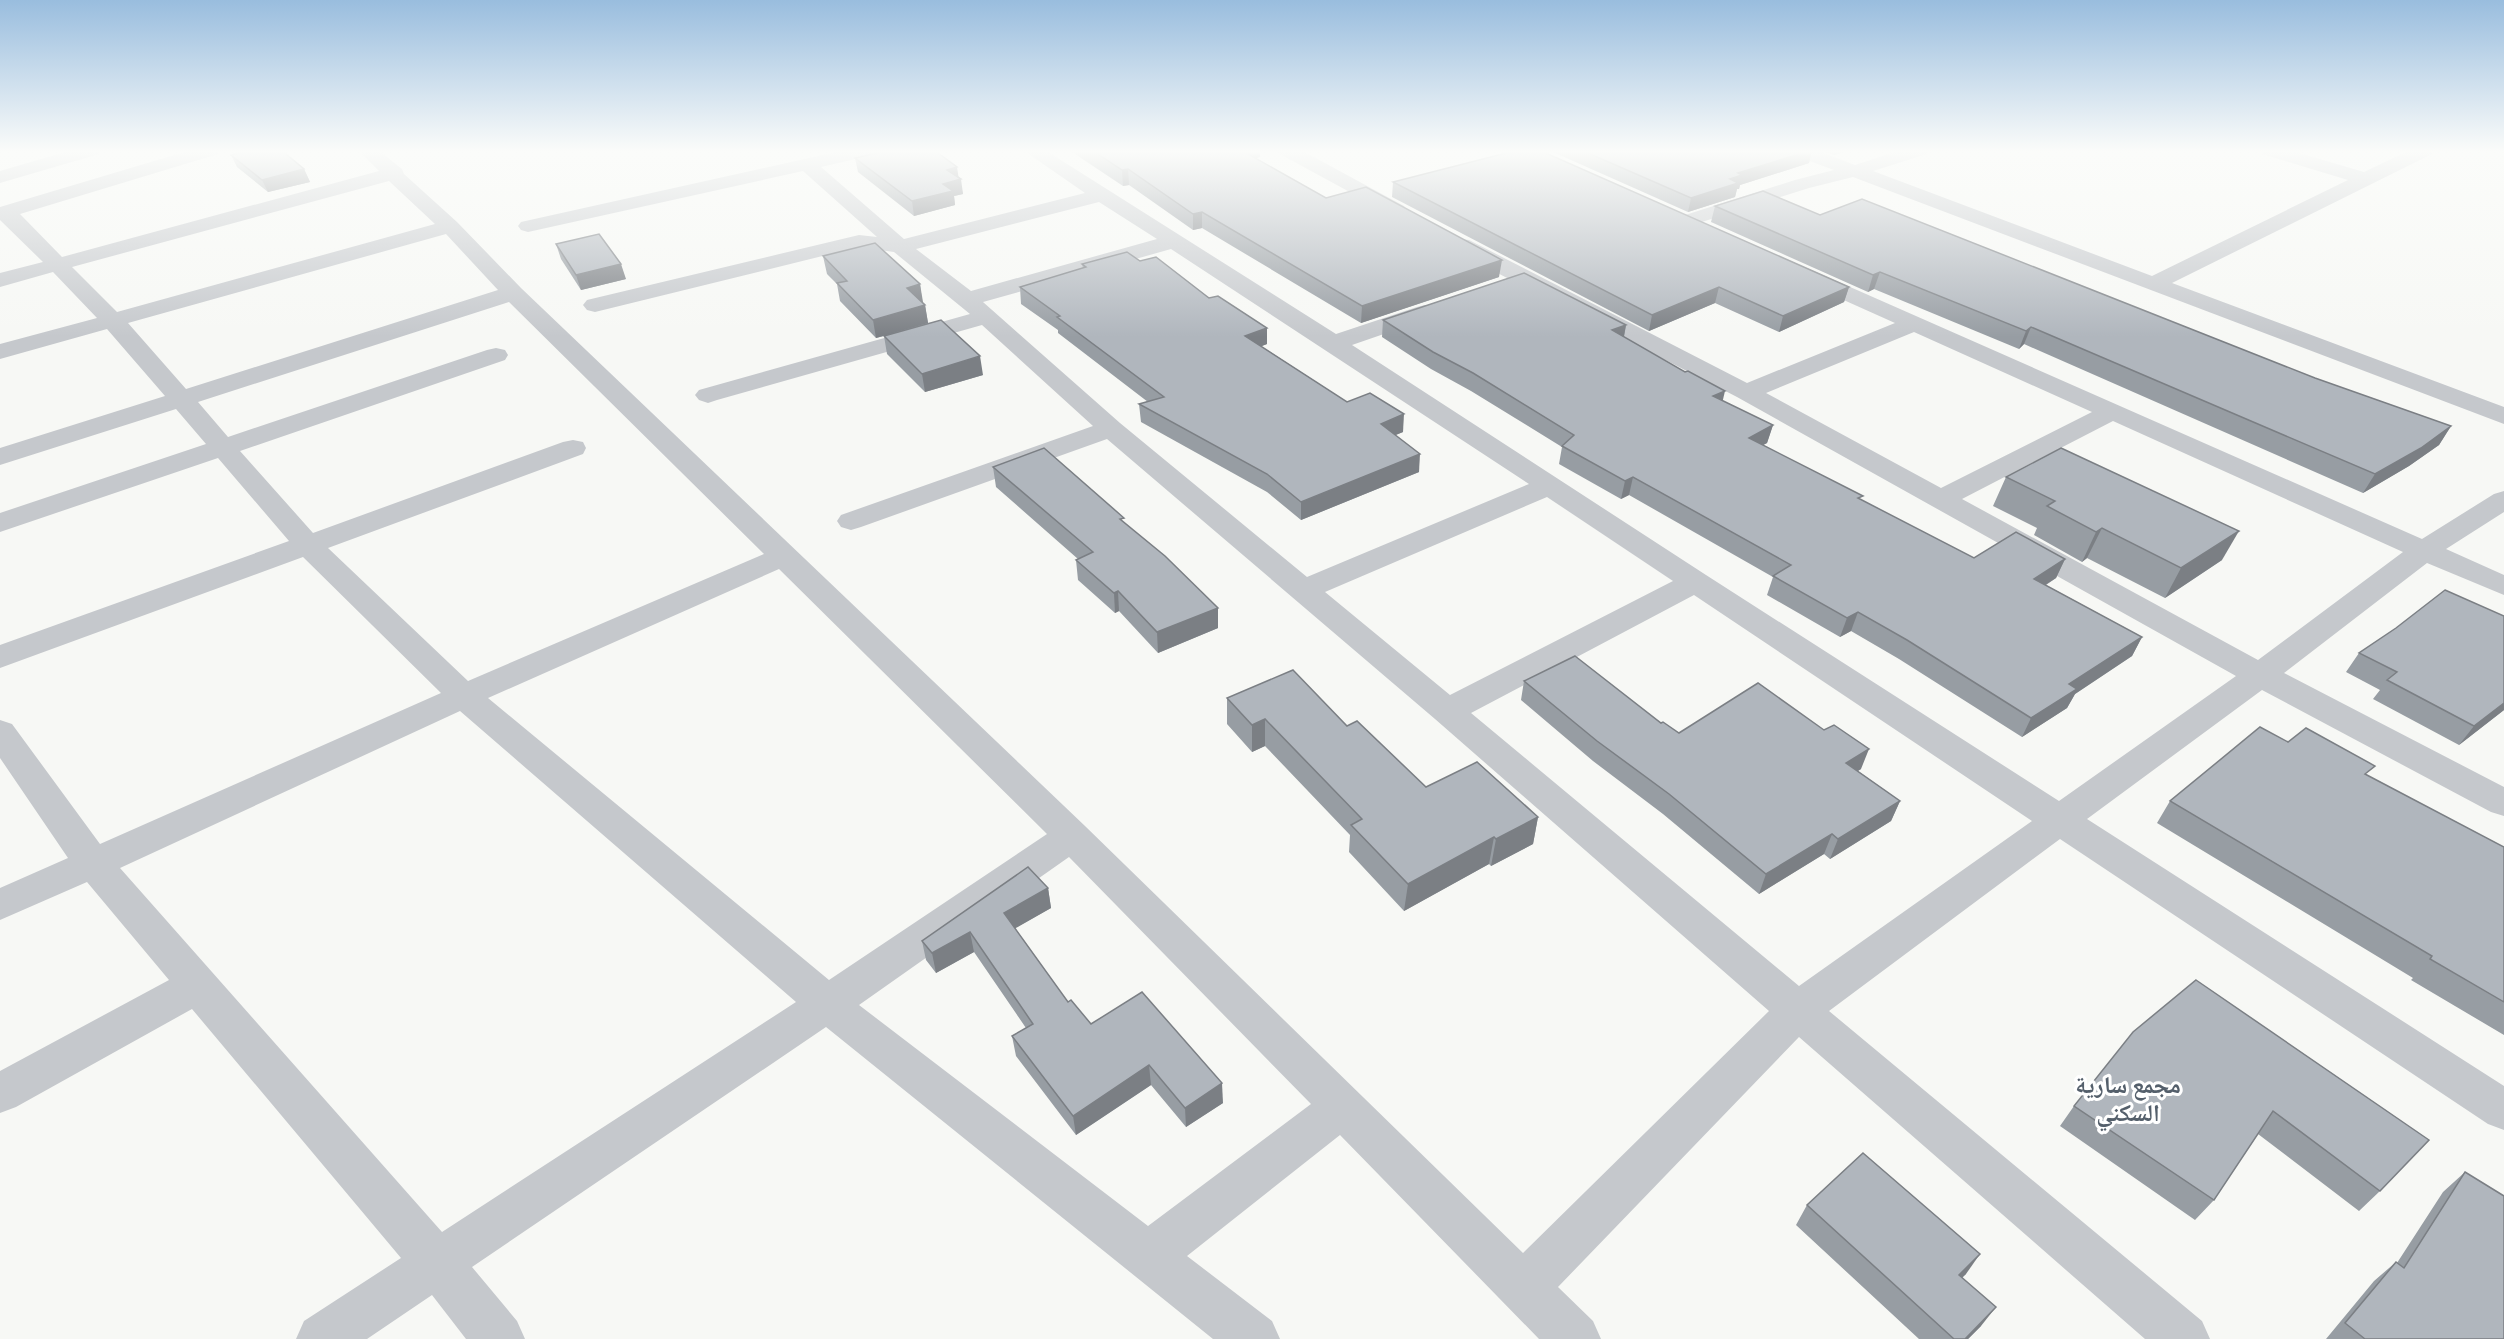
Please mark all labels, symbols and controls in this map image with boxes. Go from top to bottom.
district label: مجمع سارية السكني [2075,1071,2181,1132]

